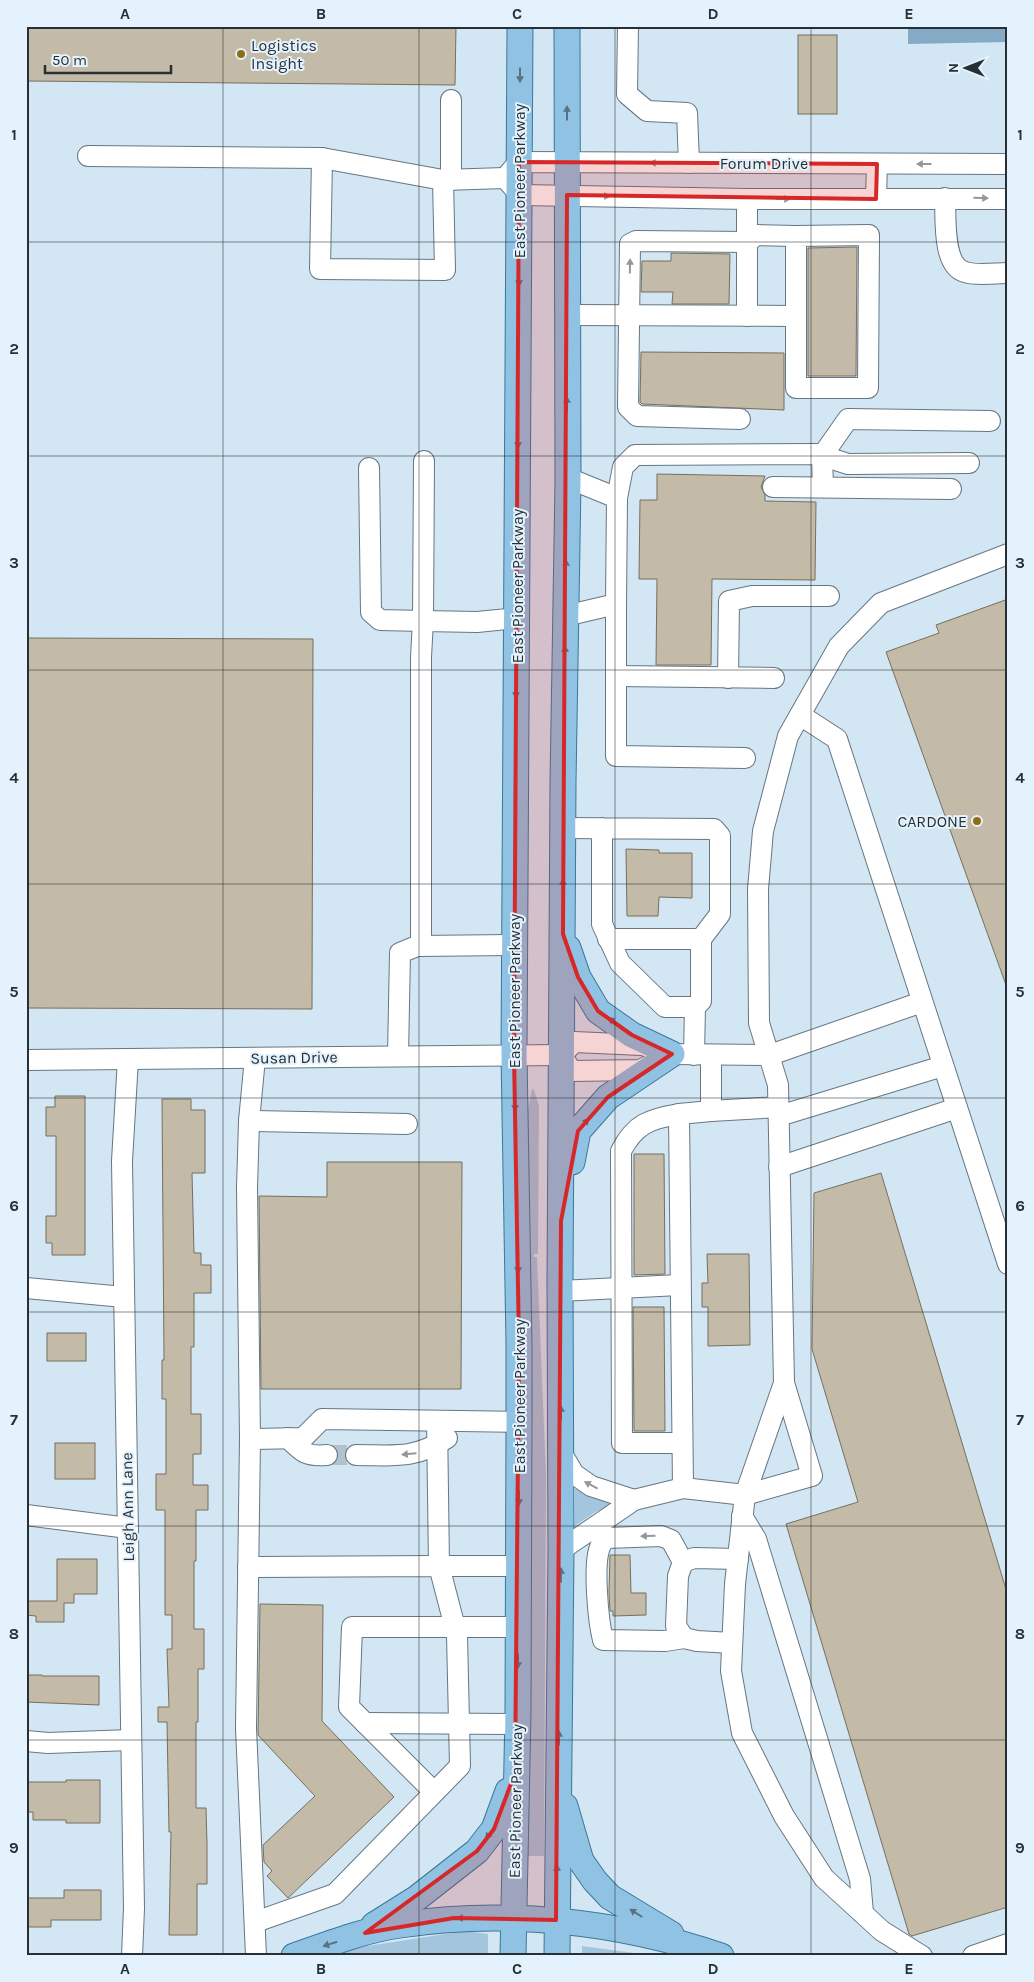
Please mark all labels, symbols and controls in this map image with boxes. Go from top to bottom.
text: A [120,4,130,23]
text: B [316,4,326,23]
text: C [512,4,522,23]
text: D [708,4,719,23]
text: E [904,4,914,23]
place label: Logistics Insight [251,36,317,73]
scale bar [45,42,171,74]
north arrow [942,42,992,92]
marker: Logistics Insight [235,48,247,60]
text: 50 m [52,51,87,69]
text: N [945,63,962,73]
one-way arrow [516,67,524,83]
street label: East Pioneer Parkway [510,103,529,258]
one-way arrow [563,105,571,121]
text: 1 [11,125,17,144]
text: 1 [1017,125,1023,144]
street label: Forum Drive [720,154,808,173]
one-way arrow [648,158,664,166]
one-way arrow [916,160,932,168]
one-way arrow [596,192,612,200]
one-way arrow [973,194,989,202]
one-way arrow [776,195,792,203]
one-way arrow [626,258,634,274]
one-way arrow [515,271,523,287]
text: 2 [9,339,19,358]
text: 2 [1015,339,1025,358]
one-way arrow [563,396,571,412]
one-way arrow [514,434,522,450]
street label: East Pioneer Parkway [508,508,527,663]
text: 3 [9,553,19,572]
text: 3 [1015,553,1025,572]
one-way arrow [562,559,570,575]
one-way arrow [561,645,569,661]
one-way arrow [512,684,520,700]
text: 4 [9,768,19,787]
text: 4 [1015,768,1025,787]
place label: CARDONE [897,812,967,831]
marker: CARDONE [971,815,983,827]
one-way arrow [559,877,567,893]
street label: East Pioneer Parkway [505,913,524,1068]
text: 5 [9,982,19,1001]
text: 5 [1015,982,1025,1001]
one-way arrow [607,1017,621,1027]
street label: Susan Drive [250,1047,338,1068]
one-way arrow [511,1096,519,1112]
one-way arrow [578,1118,590,1130]
text: 6 [9,1196,19,1215]
text: 6 [1015,1196,1025,1215]
one-way arrow [514,1258,522,1274]
street label: East Pioneer Parkway [510,1318,529,1473]
one-way arrow [557,1405,565,1421]
text: 7 [10,1410,18,1429]
text: 7 [1016,1410,1024,1429]
one-way arrow [401,1450,417,1458]
street label: Leigh Ann Lane [117,1452,138,1562]
one-way arrow [584,1481,599,1489]
one-way arrow [515,1491,523,1507]
one-way arrow [639,1533,655,1541]
one-way arrow [557,1567,565,1583]
text: 8 [9,1624,19,1643]
text: 8 [1015,1624,1025,1643]
one-way arrow [514,1653,522,1669]
street label: East Pioneer Parkway [505,1723,526,1878]
one-way arrow [555,1730,563,1746]
one-way arrow [485,1826,495,1840]
text: 9 [9,1838,19,1857]
text: 9 [1015,1838,1025,1857]
one-way arrow [553,1863,561,1879]
one-way arrow [629,1909,642,1918]
one-way arrow [456,1914,472,1922]
one-way arrow [322,1941,337,1948]
text: A [120,1959,130,1978]
text: B [316,1959,326,1978]
text: C [512,1959,522,1978]
text: D [708,1959,719,1978]
text: E [904,1959,914,1978]

